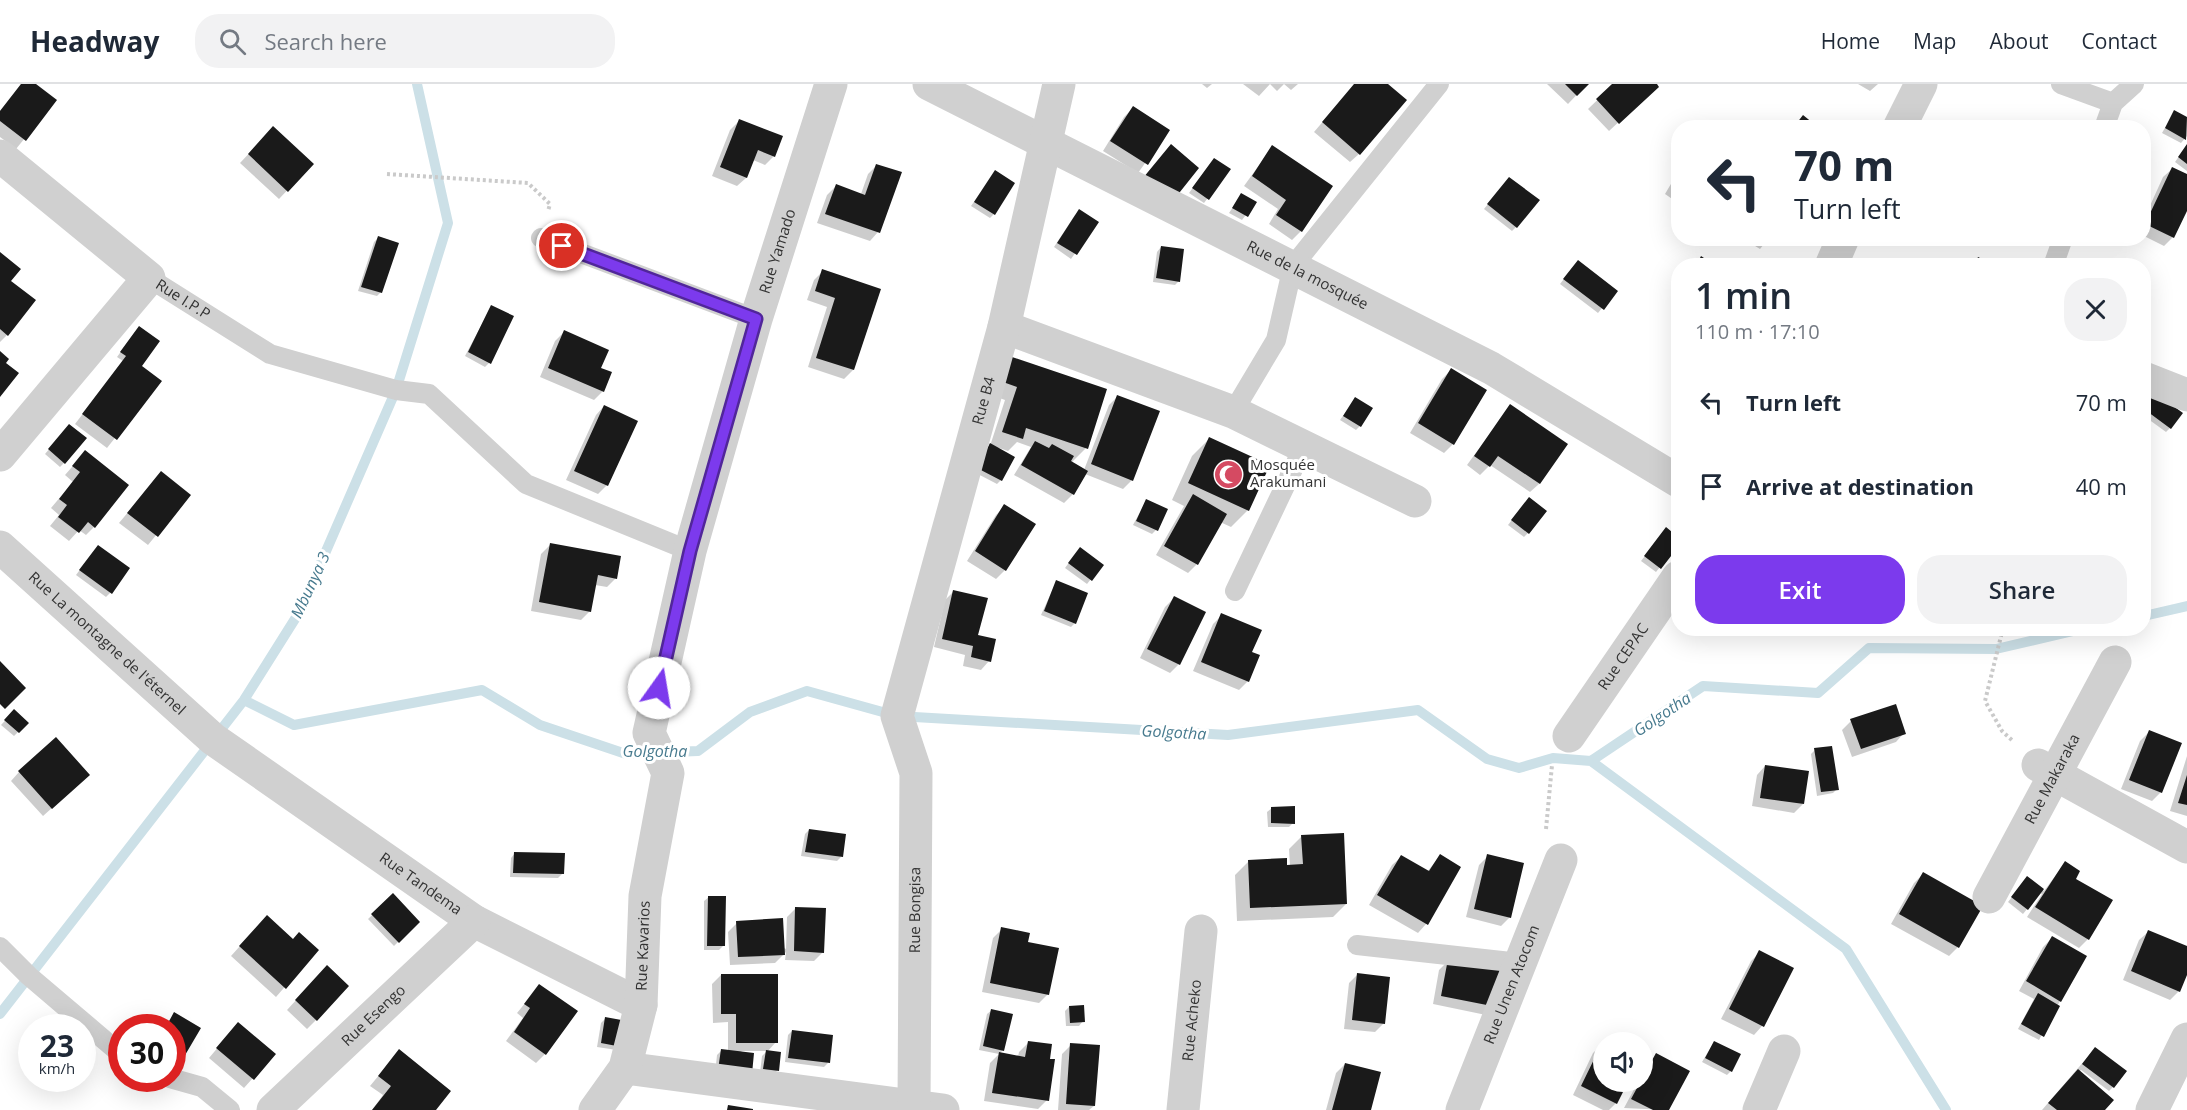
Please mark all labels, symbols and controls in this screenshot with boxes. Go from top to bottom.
search box [195,14,615,68]
text: Headway [30,22,159,60]
icon: search [216,25,249,58]
text: Search here [264,26,387,56]
text: Home [1821,27,1880,55]
text: Map [1913,27,1956,55]
text: About [1989,27,2049,55]
text: Contact [2082,27,2157,55]
text: 70 m [1794,136,1894,193]
icon: left [1695,144,1773,222]
text: Turn left [1794,190,1901,227]
street label: Rue Yamado [754,206,800,296]
pin [536,220,587,271]
icon: arrive [545,229,578,262]
street label: Rue de la mosquée [1244,235,1372,313]
text: 1 min [1695,271,1792,320]
street label: Rue I.P.P [152,274,215,323]
button: close [2064,278,2127,341]
text: 110 m · 17:10 [1695,318,1820,345]
street label: Rue B4 [967,374,999,427]
icon: left [1695,386,1728,419]
text: Turn left [1746,387,1841,417]
text: 70 m [2076,387,2127,417]
place label: Mosquée Arakumani [1250,454,1326,491]
mosque icon: Mosquée Arakumani [1213,458,1245,490]
icon: arrive [1695,470,1728,503]
text: Arrive at destination [1746,471,1974,501]
text: 40 m [2076,471,2127,501]
water label: Mbunya 3 [285,548,335,622]
button: Exit [1695,555,1905,624]
button: Share [1917,555,2127,624]
street label: Rue La montagne de l'éternel [25,567,190,719]
street label: Rue CEPAC [1593,619,1652,693]
position arrow [627,656,691,720]
water label: Golgotha [1629,687,1695,741]
water label: Golgotha [1141,719,1207,745]
street label: Rue Makaraka [2019,730,2084,827]
water label: Golgotha [623,740,687,762]
street label: Rue Tandema [376,847,467,919]
street label: Rue Bongisa [904,867,924,953]
street label: Rue Kavarios [631,900,654,991]
street label: Rue Unen Atocom [1478,922,1543,1047]
street label: Rue Acheko [1177,979,1205,1062]
street label: Rue Esengo [336,980,409,1050]
speed limit sign: 30 [108,1014,186,1092]
text: 23 [40,1025,74,1066]
map controls [1593,1032,1653,1092]
button: sound [1593,1032,1653,1092]
text: km/h [39,1058,75,1078]

